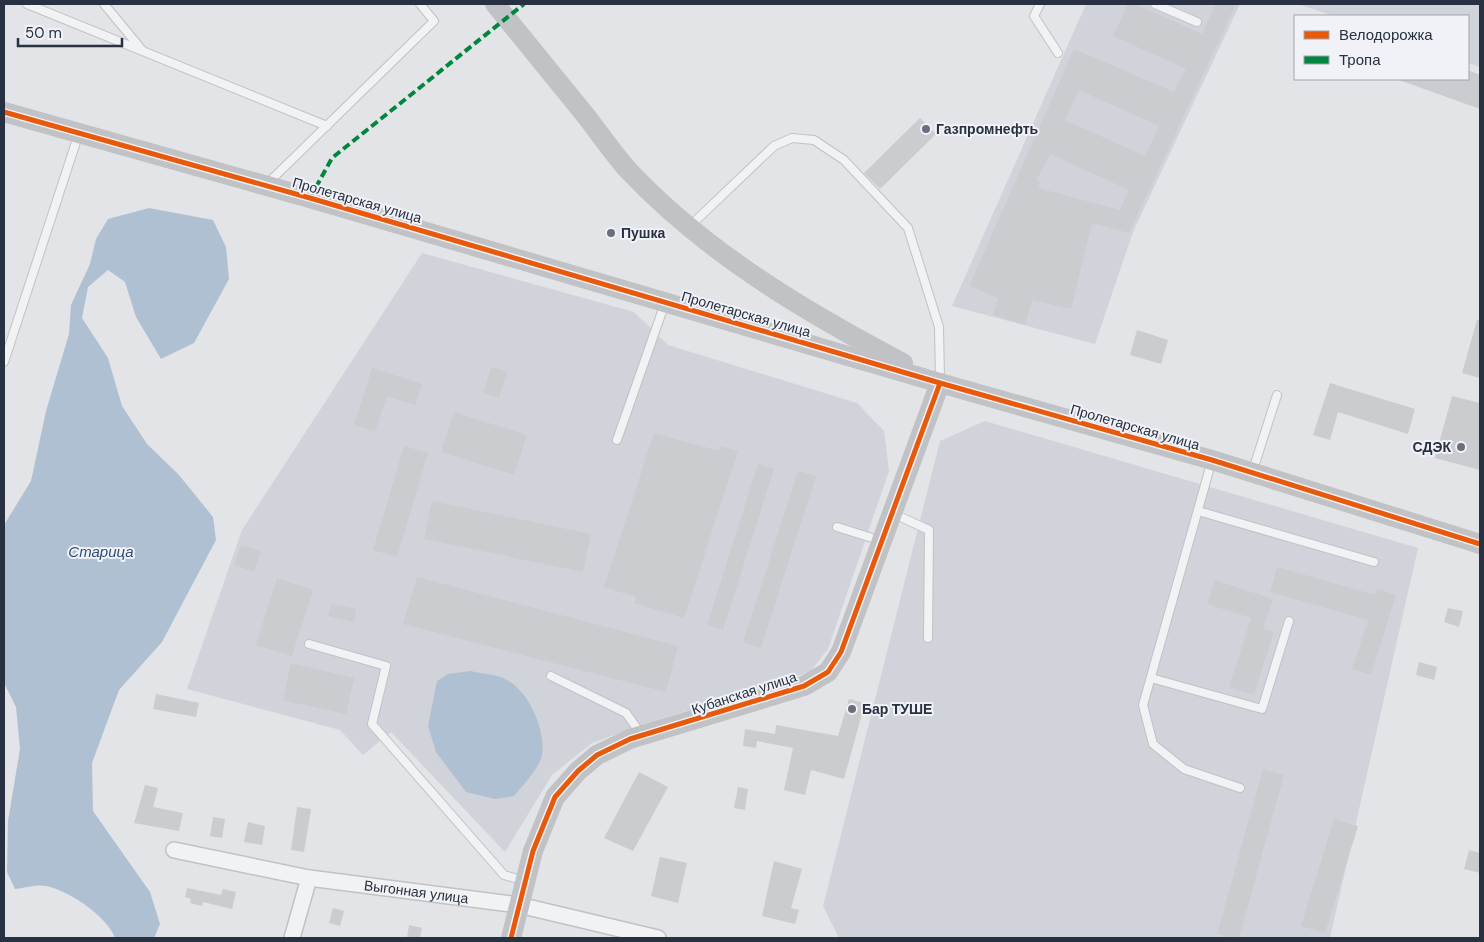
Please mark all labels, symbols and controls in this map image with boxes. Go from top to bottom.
scale bar [18,15,121,47]
legend [1294,15,1469,80]
text: 50 m [25,23,62,43]
text: Велодорожка [1339,25,1433,45]
text: Тропа [1339,50,1381,70]
place label: Газпромнефть [936,120,1039,138]
marker: Газпромнефть [920,123,932,135]
street label: Пролетарская улица [290,173,424,227]
place label: Пушка [621,224,666,242]
marker: Пушка [605,227,617,239]
street label: Пролетарская улица [679,287,813,341]
street label: Пролетарская улица [1068,400,1202,454]
place label: СДЭК [1413,438,1451,456]
marker: СДЭК [1455,441,1467,453]
water label: Старица [68,542,134,562]
street label: Кубанская улица [689,667,799,718]
place label: Бар ТУШЕ [862,700,932,718]
marker: Бар ТУШЕ [846,703,858,715]
street label: Выгонная улица [363,876,470,907]

